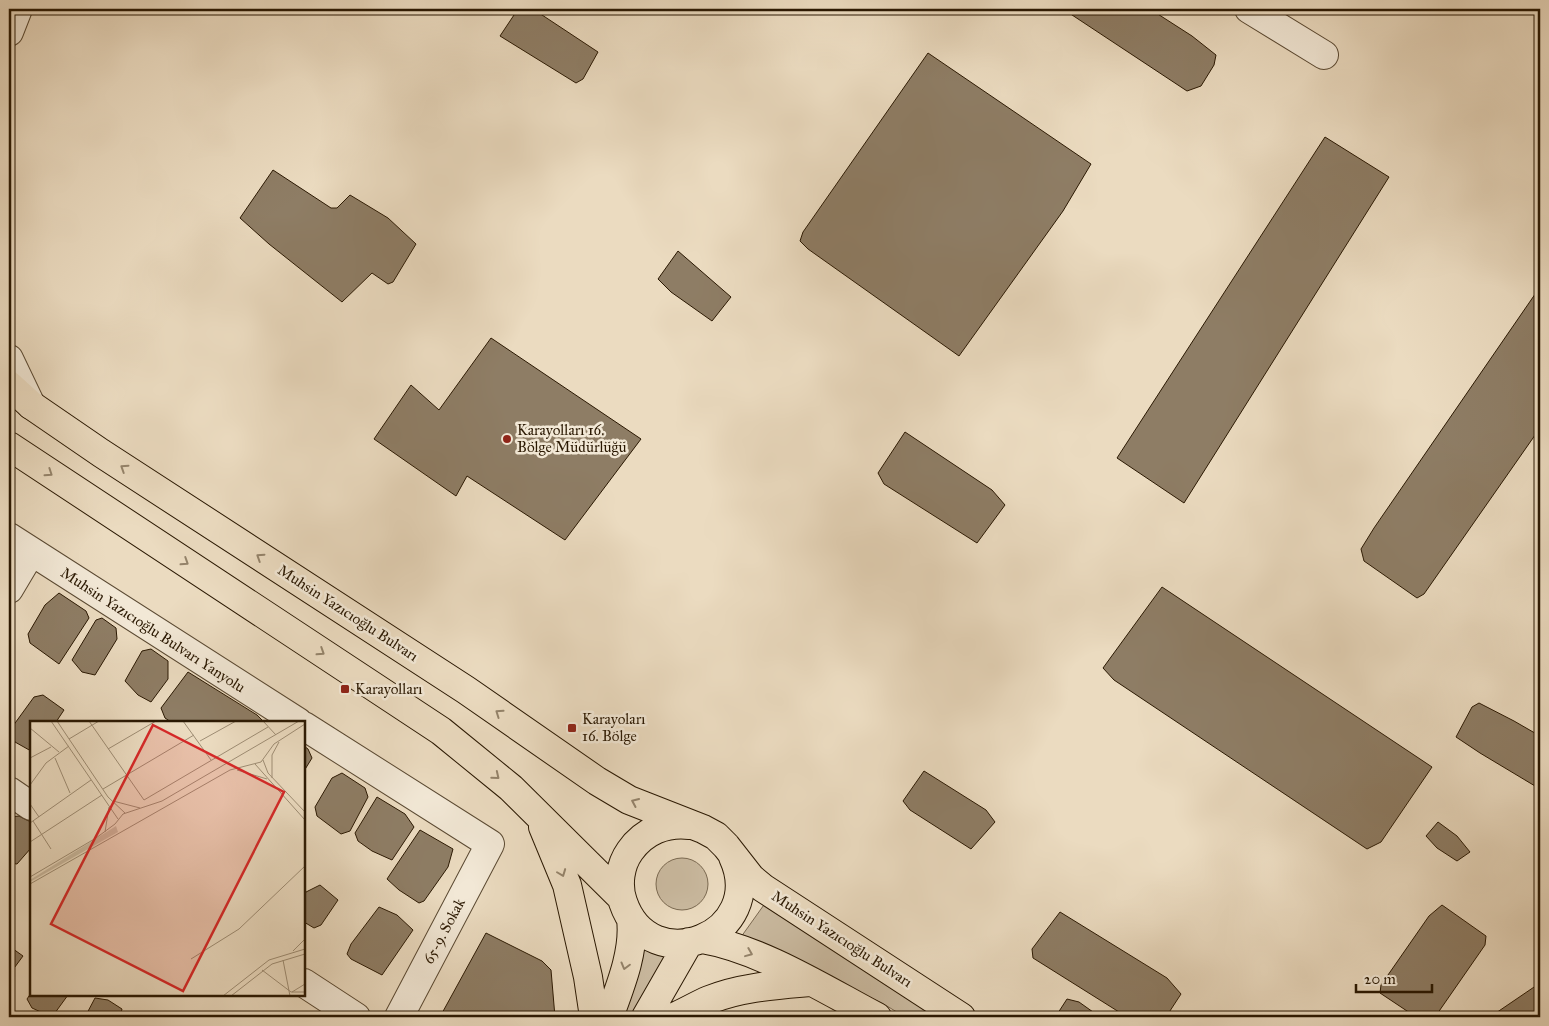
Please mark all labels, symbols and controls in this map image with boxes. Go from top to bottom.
place label: Karayolları 16. Bölge Müdürlüğü [517,421,626,456]
marker: Karayolları 16. Bölge Müdürlüğü [501,433,513,445]
one-way arrow [120,465,130,474]
one-way arrow [44,467,53,476]
one-way arrow [257,553,266,563]
one-way arrow [180,556,189,566]
street label: Muhsin Yazıcıoğlu Bulvarı [274,561,422,665]
street label: Muhsin Yazıcıoğlu Bulvarı Yanyolu [57,564,249,696]
one-way arrow [315,645,324,655]
place label: Karayolları [355,680,422,698]
marker: Karayolları [339,683,351,695]
one-way arrow [495,710,505,719]
place label: Karayoları 16. Bölge [582,710,645,745]
inset map [30,721,305,996]
marker: Karayoları 16. Bölge [566,722,578,734]
one-way arrow [490,770,499,778]
one-way arrow [631,798,640,808]
one-way arrow [556,868,566,877]
street label: Muhsin Yazıcıoğlu Bulvarı [768,887,916,991]
street label: 65-9. Sokak [419,895,469,967]
one-way arrow [744,947,753,957]
scale bar [1356,961,1433,993]
one-way arrow [621,962,631,970]
text: 20 m [1364,970,1396,988]

